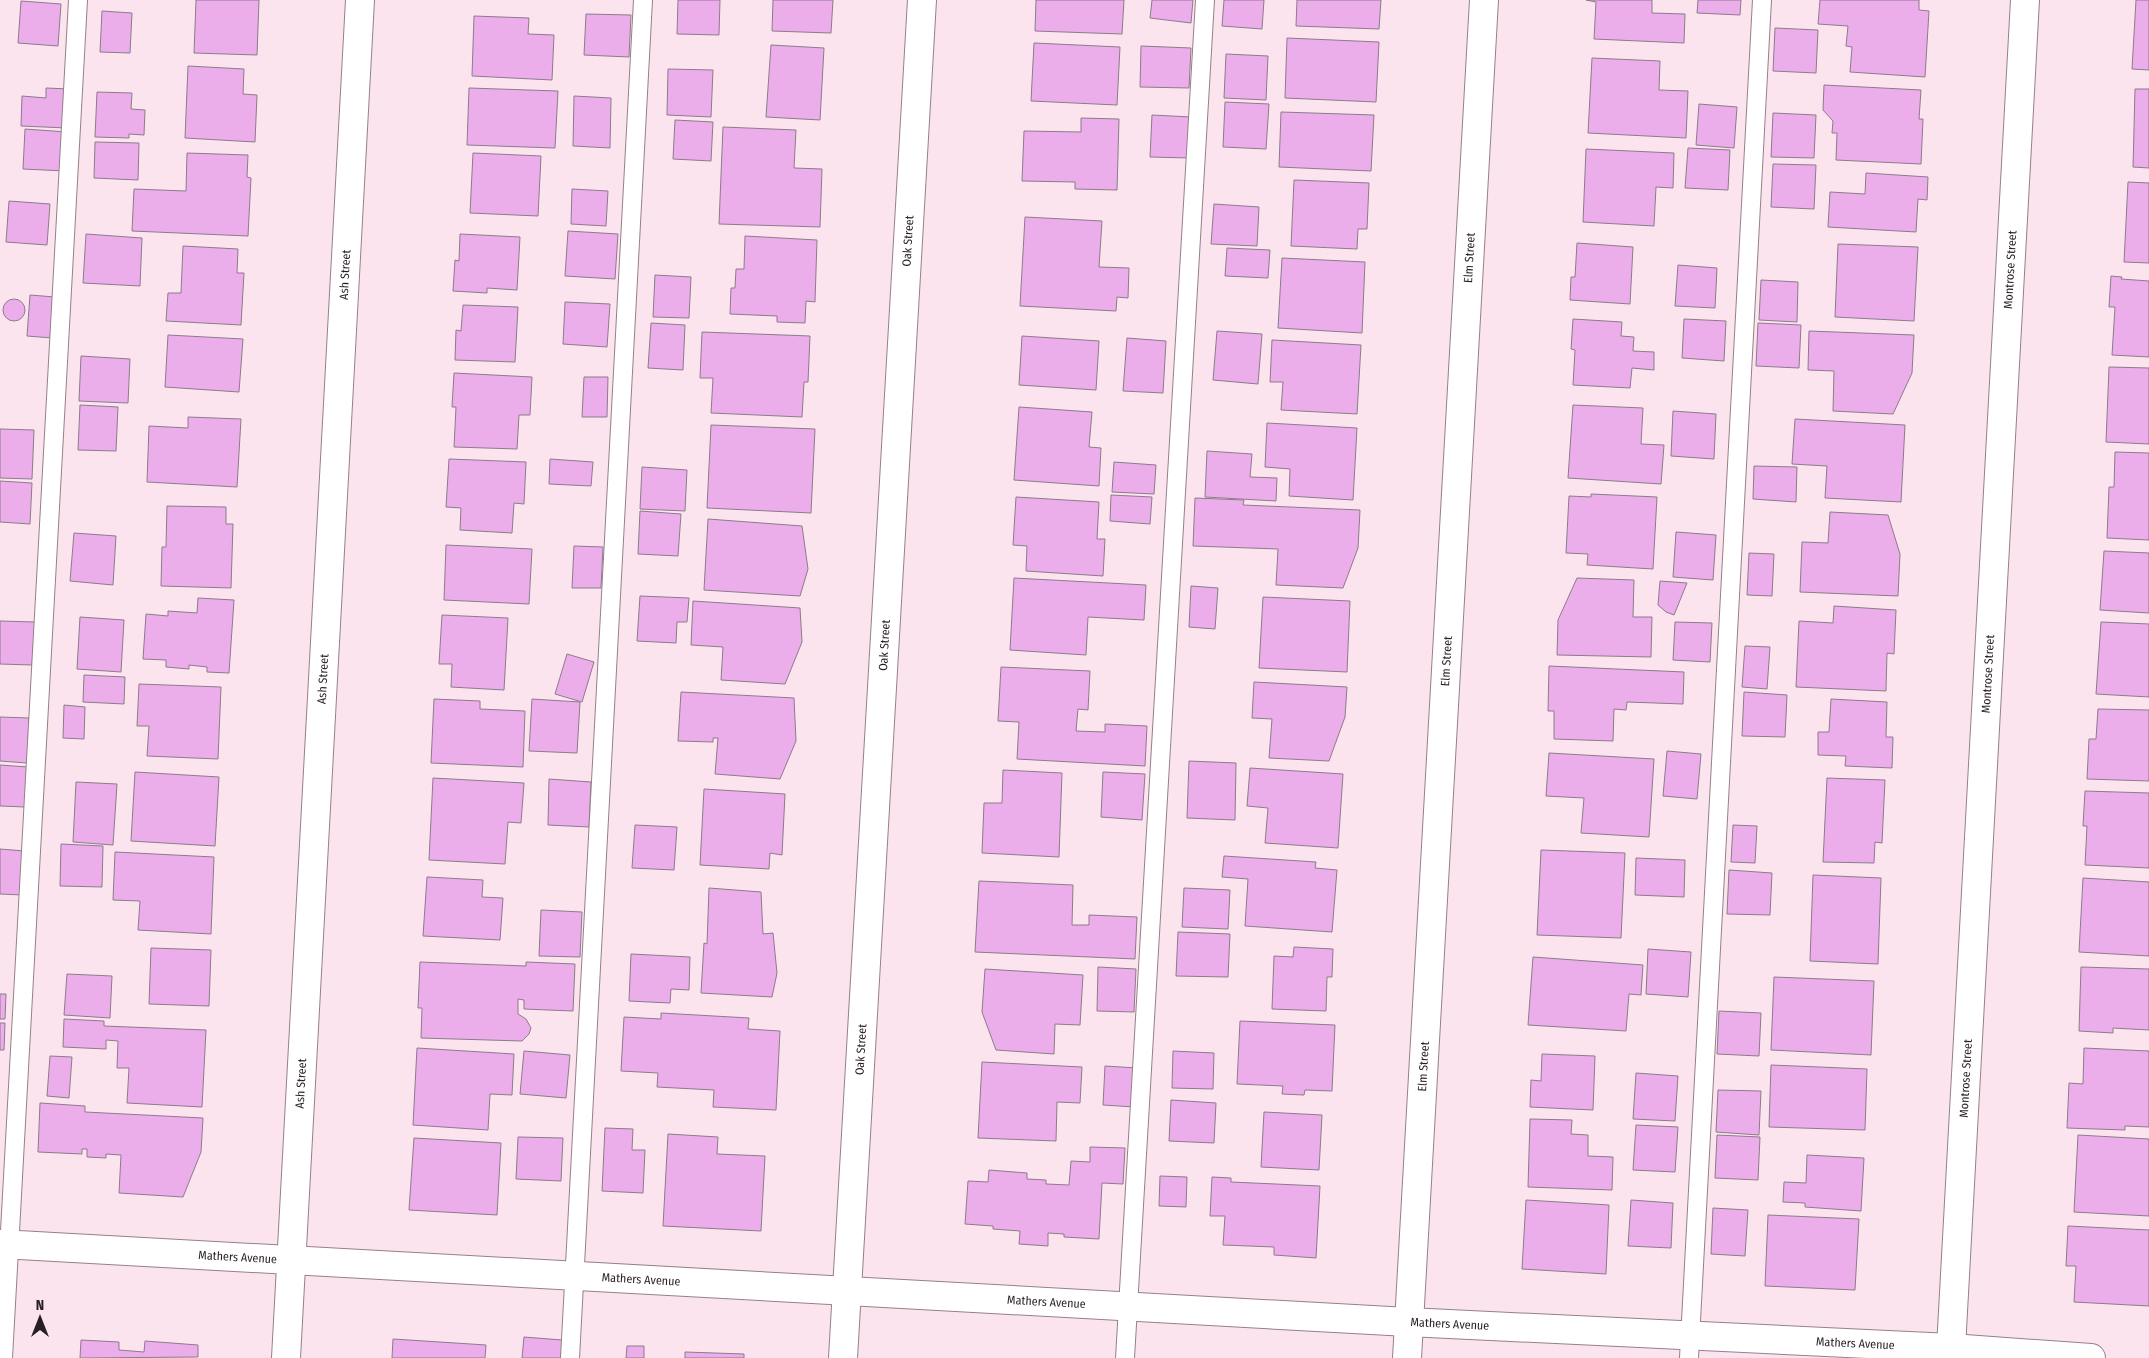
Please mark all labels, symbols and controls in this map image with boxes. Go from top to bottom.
street label: Oak Street [900,215,916,267]
street label: Montrose Street [2001,230,2019,309]
street label: Elm Street [1461,232,1478,283]
street label: Ash Street [337,249,353,300]
street label: Oak Street [876,619,893,671]
street label: Montrose Street [1979,634,1997,714]
street label: Elm Street [1438,636,1455,687]
street label: Ash Street [315,654,331,704]
street label: Oak Street [852,1023,869,1076]
street label: Montrose Street [1957,1039,1975,1118]
street label: Elm Street [1415,1041,1432,1092]
street label: Ash Street [293,1058,309,1109]
street label: Mathers Avenue [198,1248,277,1266]
street label: Mathers Avenue [601,1270,681,1289]
north arrow [15,1293,65,1343]
street label: Mathers Avenue [1007,1293,1086,1311]
text: N [36,1297,44,1314]
street label: Mathers Avenue [1410,1315,1490,1333]
street label: Mathers Avenue [1816,1335,1895,1352]

